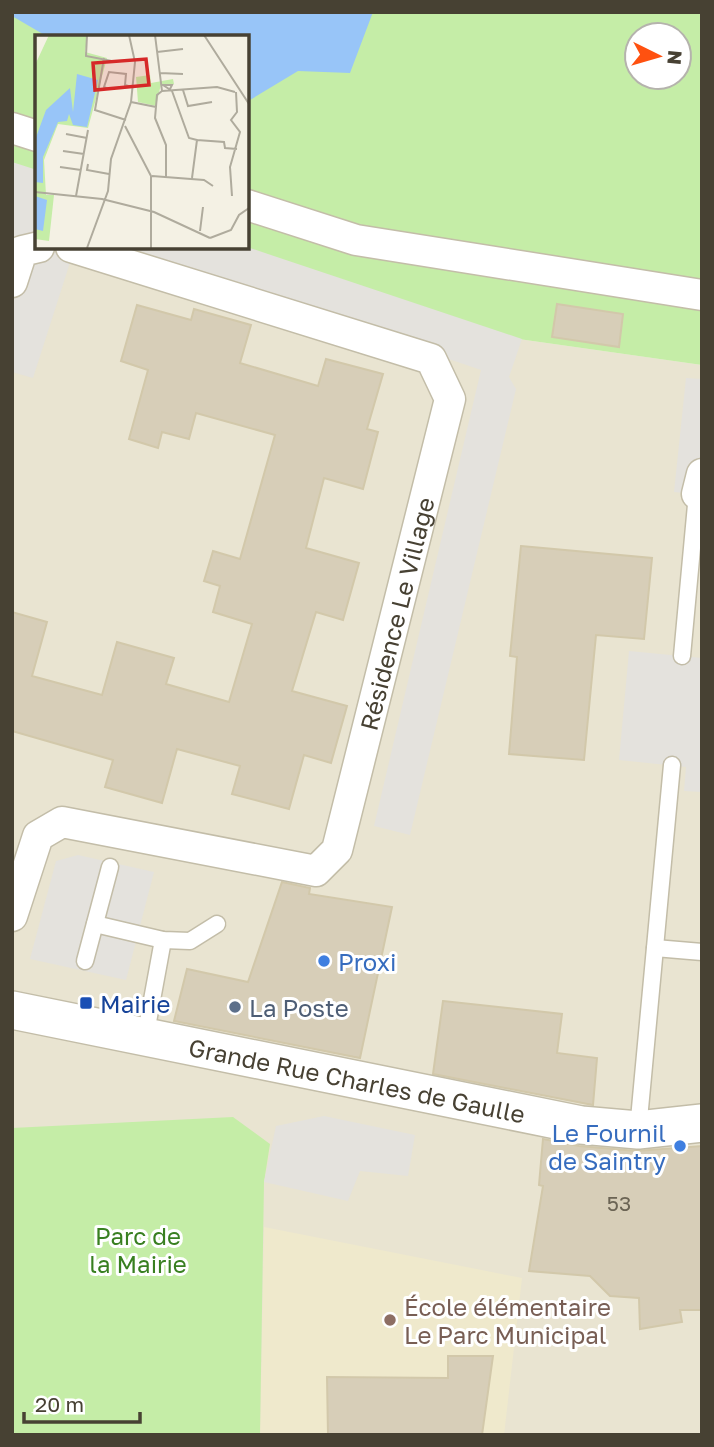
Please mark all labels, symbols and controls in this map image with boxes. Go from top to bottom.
north arrow [623,21,693,91]
inset map [35,35,248,248]
text: N [663,49,688,66]
street label: Résidence Le Village [353,494,439,733]
place label: Proxi [338,947,396,976]
marker: Proxi [316,953,332,969]
place label: Mairie [100,989,170,1018]
place label: La Poste [249,993,349,1022]
marker: Mairie [78,995,94,1011]
marker: La Poste [227,999,243,1015]
street label: Grande Rue Charles de Gaulle [186,1032,528,1128]
place label: Le Fournil de Saintry [548,1118,666,1175]
marker: Le Fournil de Saintry [672,1138,688,1154]
house number: 53 [607,1190,631,1216]
park label: Parc de la Mairie [89,1221,187,1278]
place label: École élémentaire Le Parc Municipal [404,1292,611,1349]
marker: École élémentaire Le Parc Municipal [382,1312,398,1328]
scale bar [24,1380,140,1424]
text: 20 m [35,1391,84,1417]

